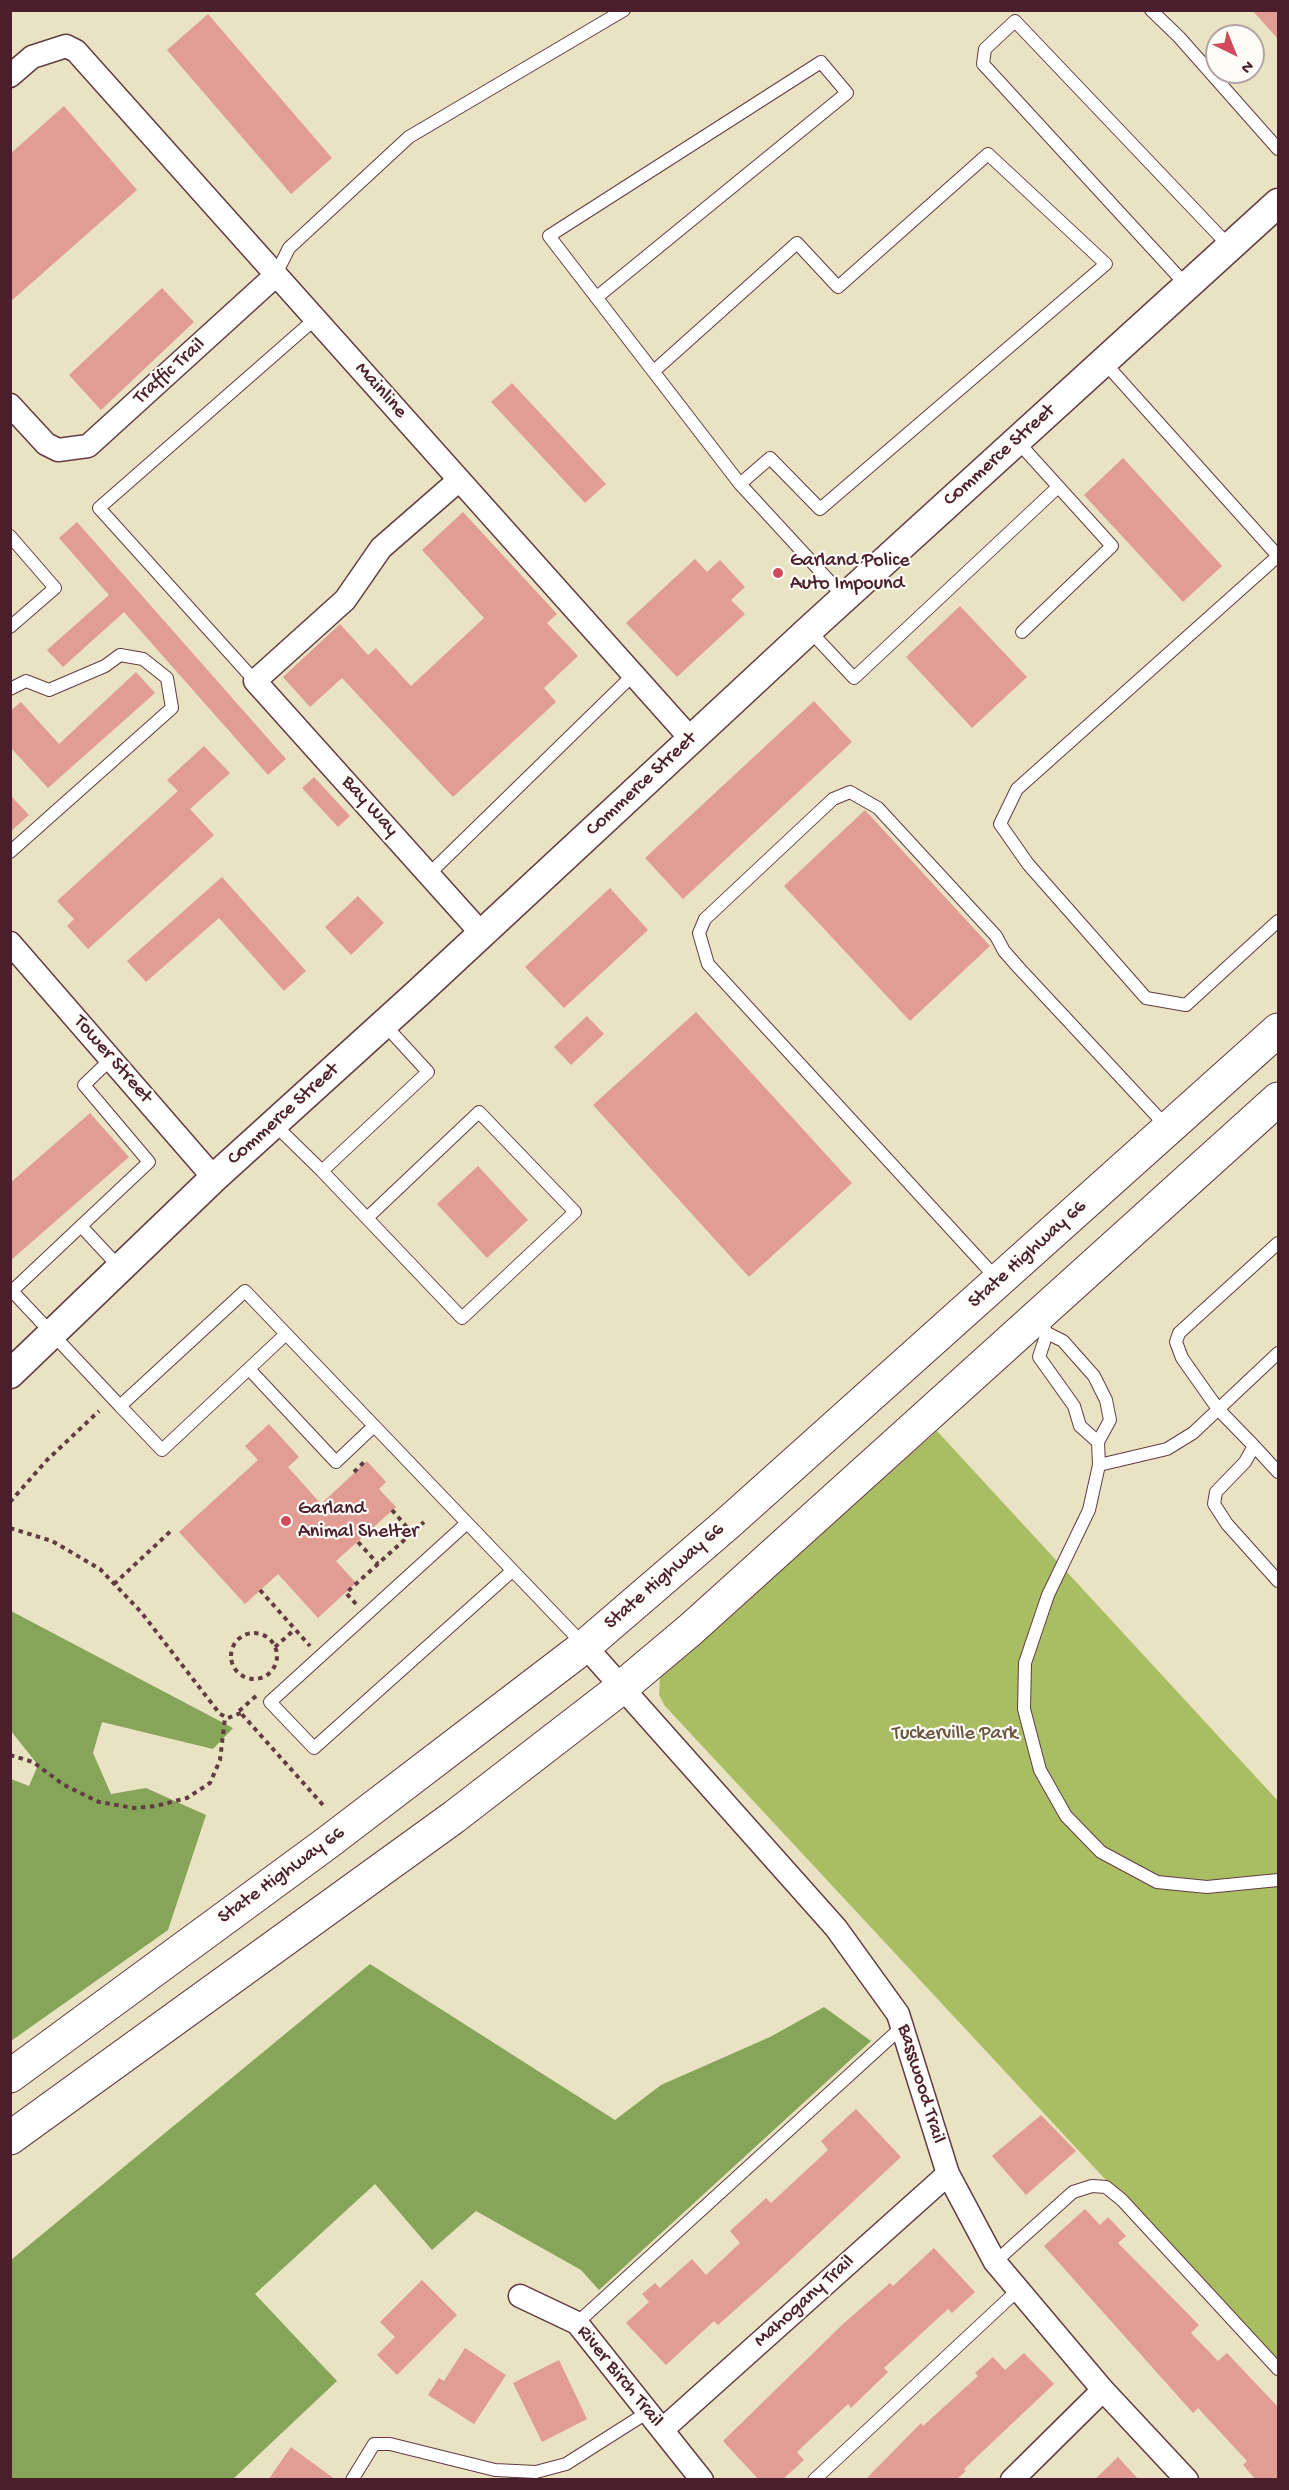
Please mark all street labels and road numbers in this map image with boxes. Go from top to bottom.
street label: Traffic Trail [129,333,211,411]
street label: Mainline [349,358,411,424]
street label: Commerce Street [939,400,1061,512]
street label: Commerce Street [582,728,702,842]
street label: Bay Way [335,772,403,842]
street label: Tower Street [67,1011,157,1109]
street label: Commerce Street [223,1059,345,1171]
street label: State Highway 66 [964,1196,1092,1314]
street label: State Highway 66 [600,1518,730,1636]
street label: State Highway 66 [214,1822,350,1930]
street label: Basswood Trail [890,2021,950,2147]
street label: Mahogany Trail [750,2250,860,2354]
street label: River Birch Trail [571,2321,667,2433]

